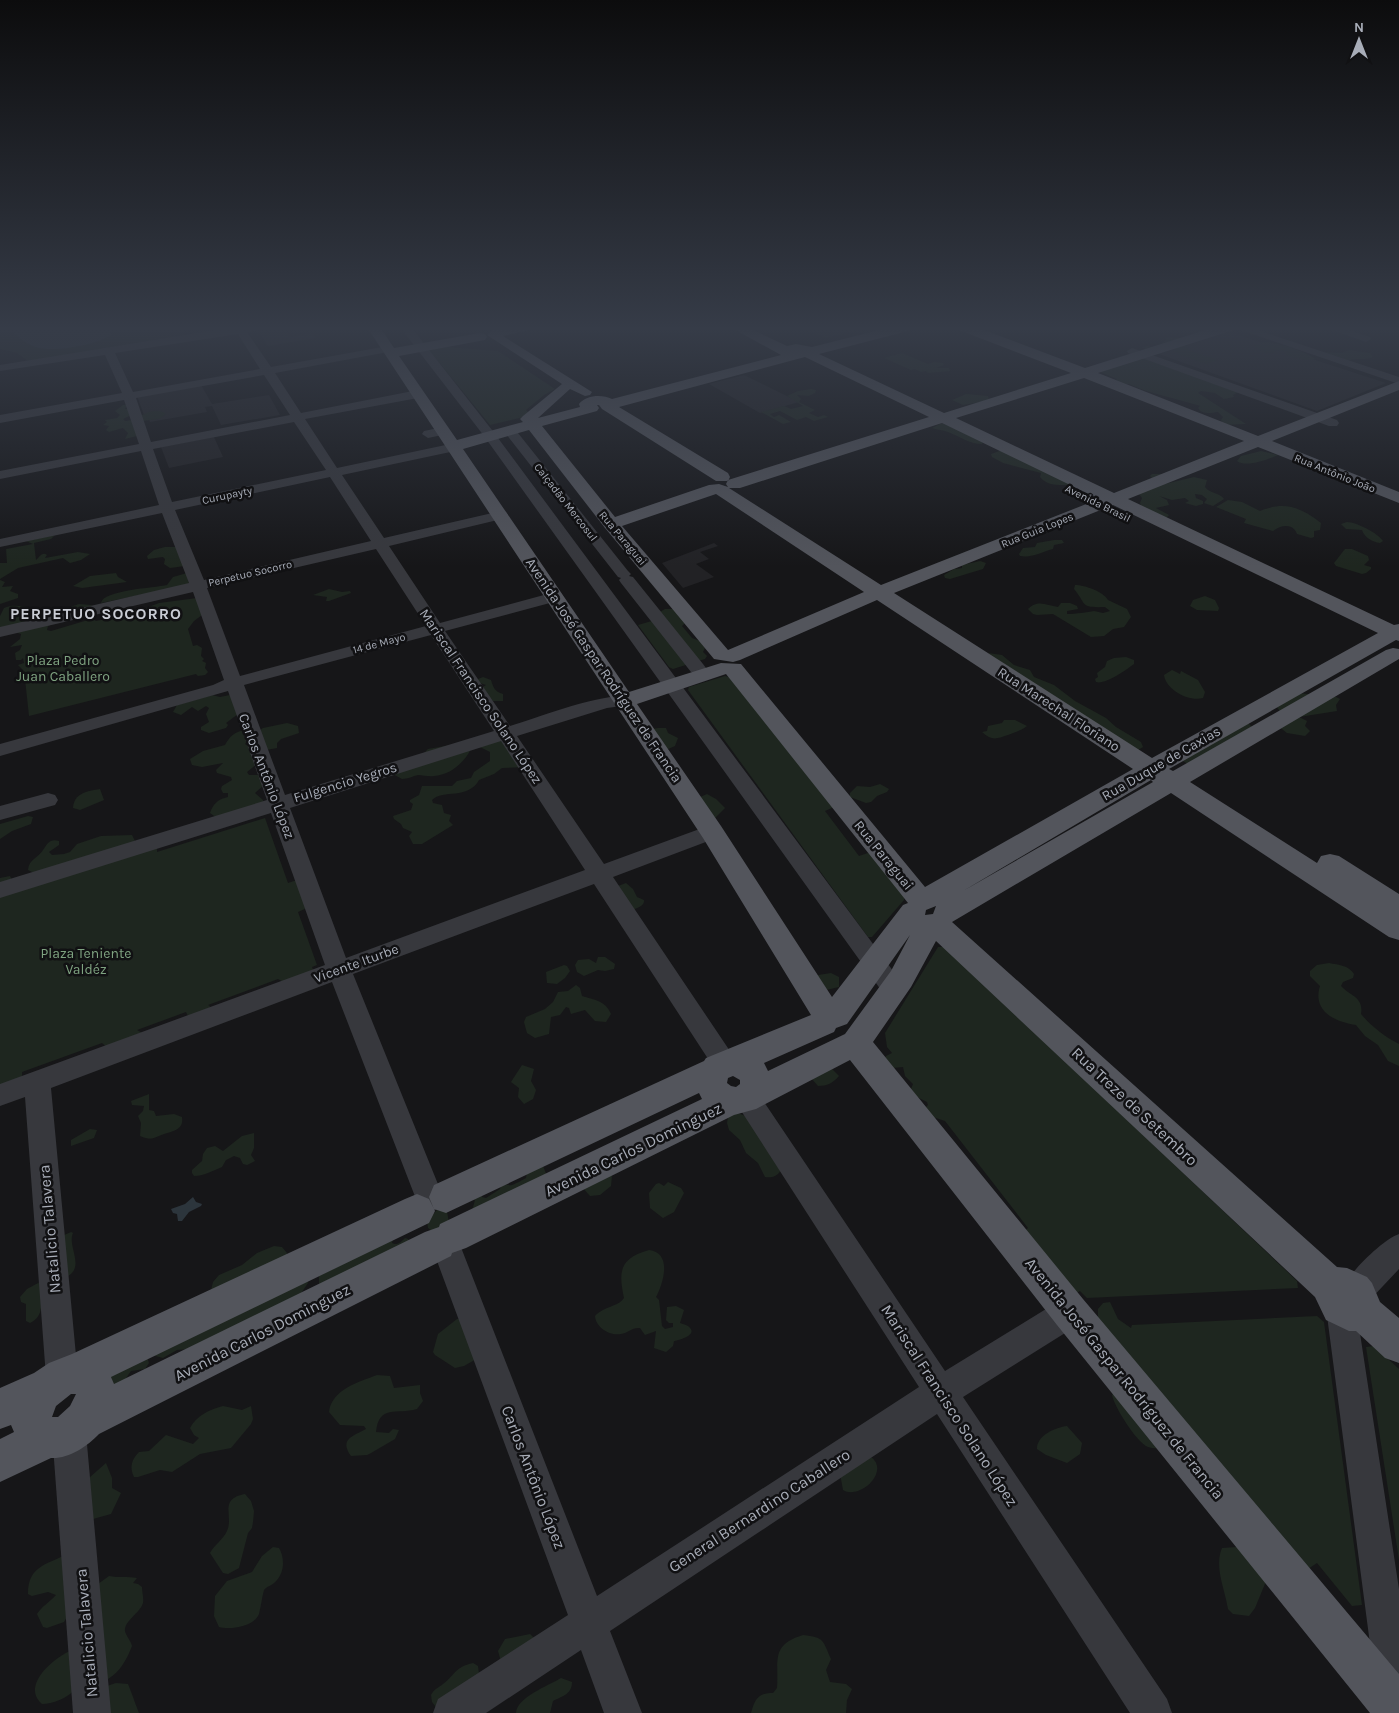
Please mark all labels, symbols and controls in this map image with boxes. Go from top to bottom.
north arrow [1334,15,1384,65]
text: N [1354,19,1364,36]
street label: Rua Antônio João [1292,451,1377,496]
street label: Calçadão Mercosul [531,461,600,544]
street label: Avenida Brasil [1063,482,1133,525]
street label: Curupayty [201,484,253,507]
street label: Rua Paraguai [596,509,649,568]
street label: Rua Guia Lopes [999,510,1075,551]
street label: Avenida José Gaspar Rodríguez de Francia [522,555,685,786]
street label: Perpetuo Socorro [207,558,293,589]
district label: PERPETUO SOCORRO [10,604,182,623]
street label: Mariscal Francisco Solano López [416,606,546,787]
street label: 14 de Mayo [352,630,407,657]
park label: Plaza Pedro Juan Caballero [16,652,110,685]
street label: Rua Marechal Floriano [994,663,1123,755]
street label: Carlos Antônio López [235,711,298,841]
street label: Rua Duque de Caxias [1099,722,1224,804]
street label: Fulgencio Yegros [291,759,399,806]
street label: Rua Paraguai [850,817,917,894]
street label: Vicente Iturbe [311,940,401,987]
park label: Plaza Teniente Valdéz [41,945,131,978]
street label: Rua Treze de Setembro [1068,1043,1202,1170]
street label: Avenida Carlos Dominguez [542,1098,725,1201]
street label: Natalicio Talavera [34,1164,65,1294]
street label: Avenida José Gaspar Rodríguez de Francia [1021,1254,1228,1503]
street label: Avenida Carlos Dominguez [171,1280,353,1385]
street label: Mariscal Francisco Solano López [877,1301,1022,1510]
street label: Carlos Antônio López [497,1403,570,1551]
street label: General Bernardino Caballero [665,1445,854,1576]
street label: Natalicio Talavera [71,1568,102,1698]

